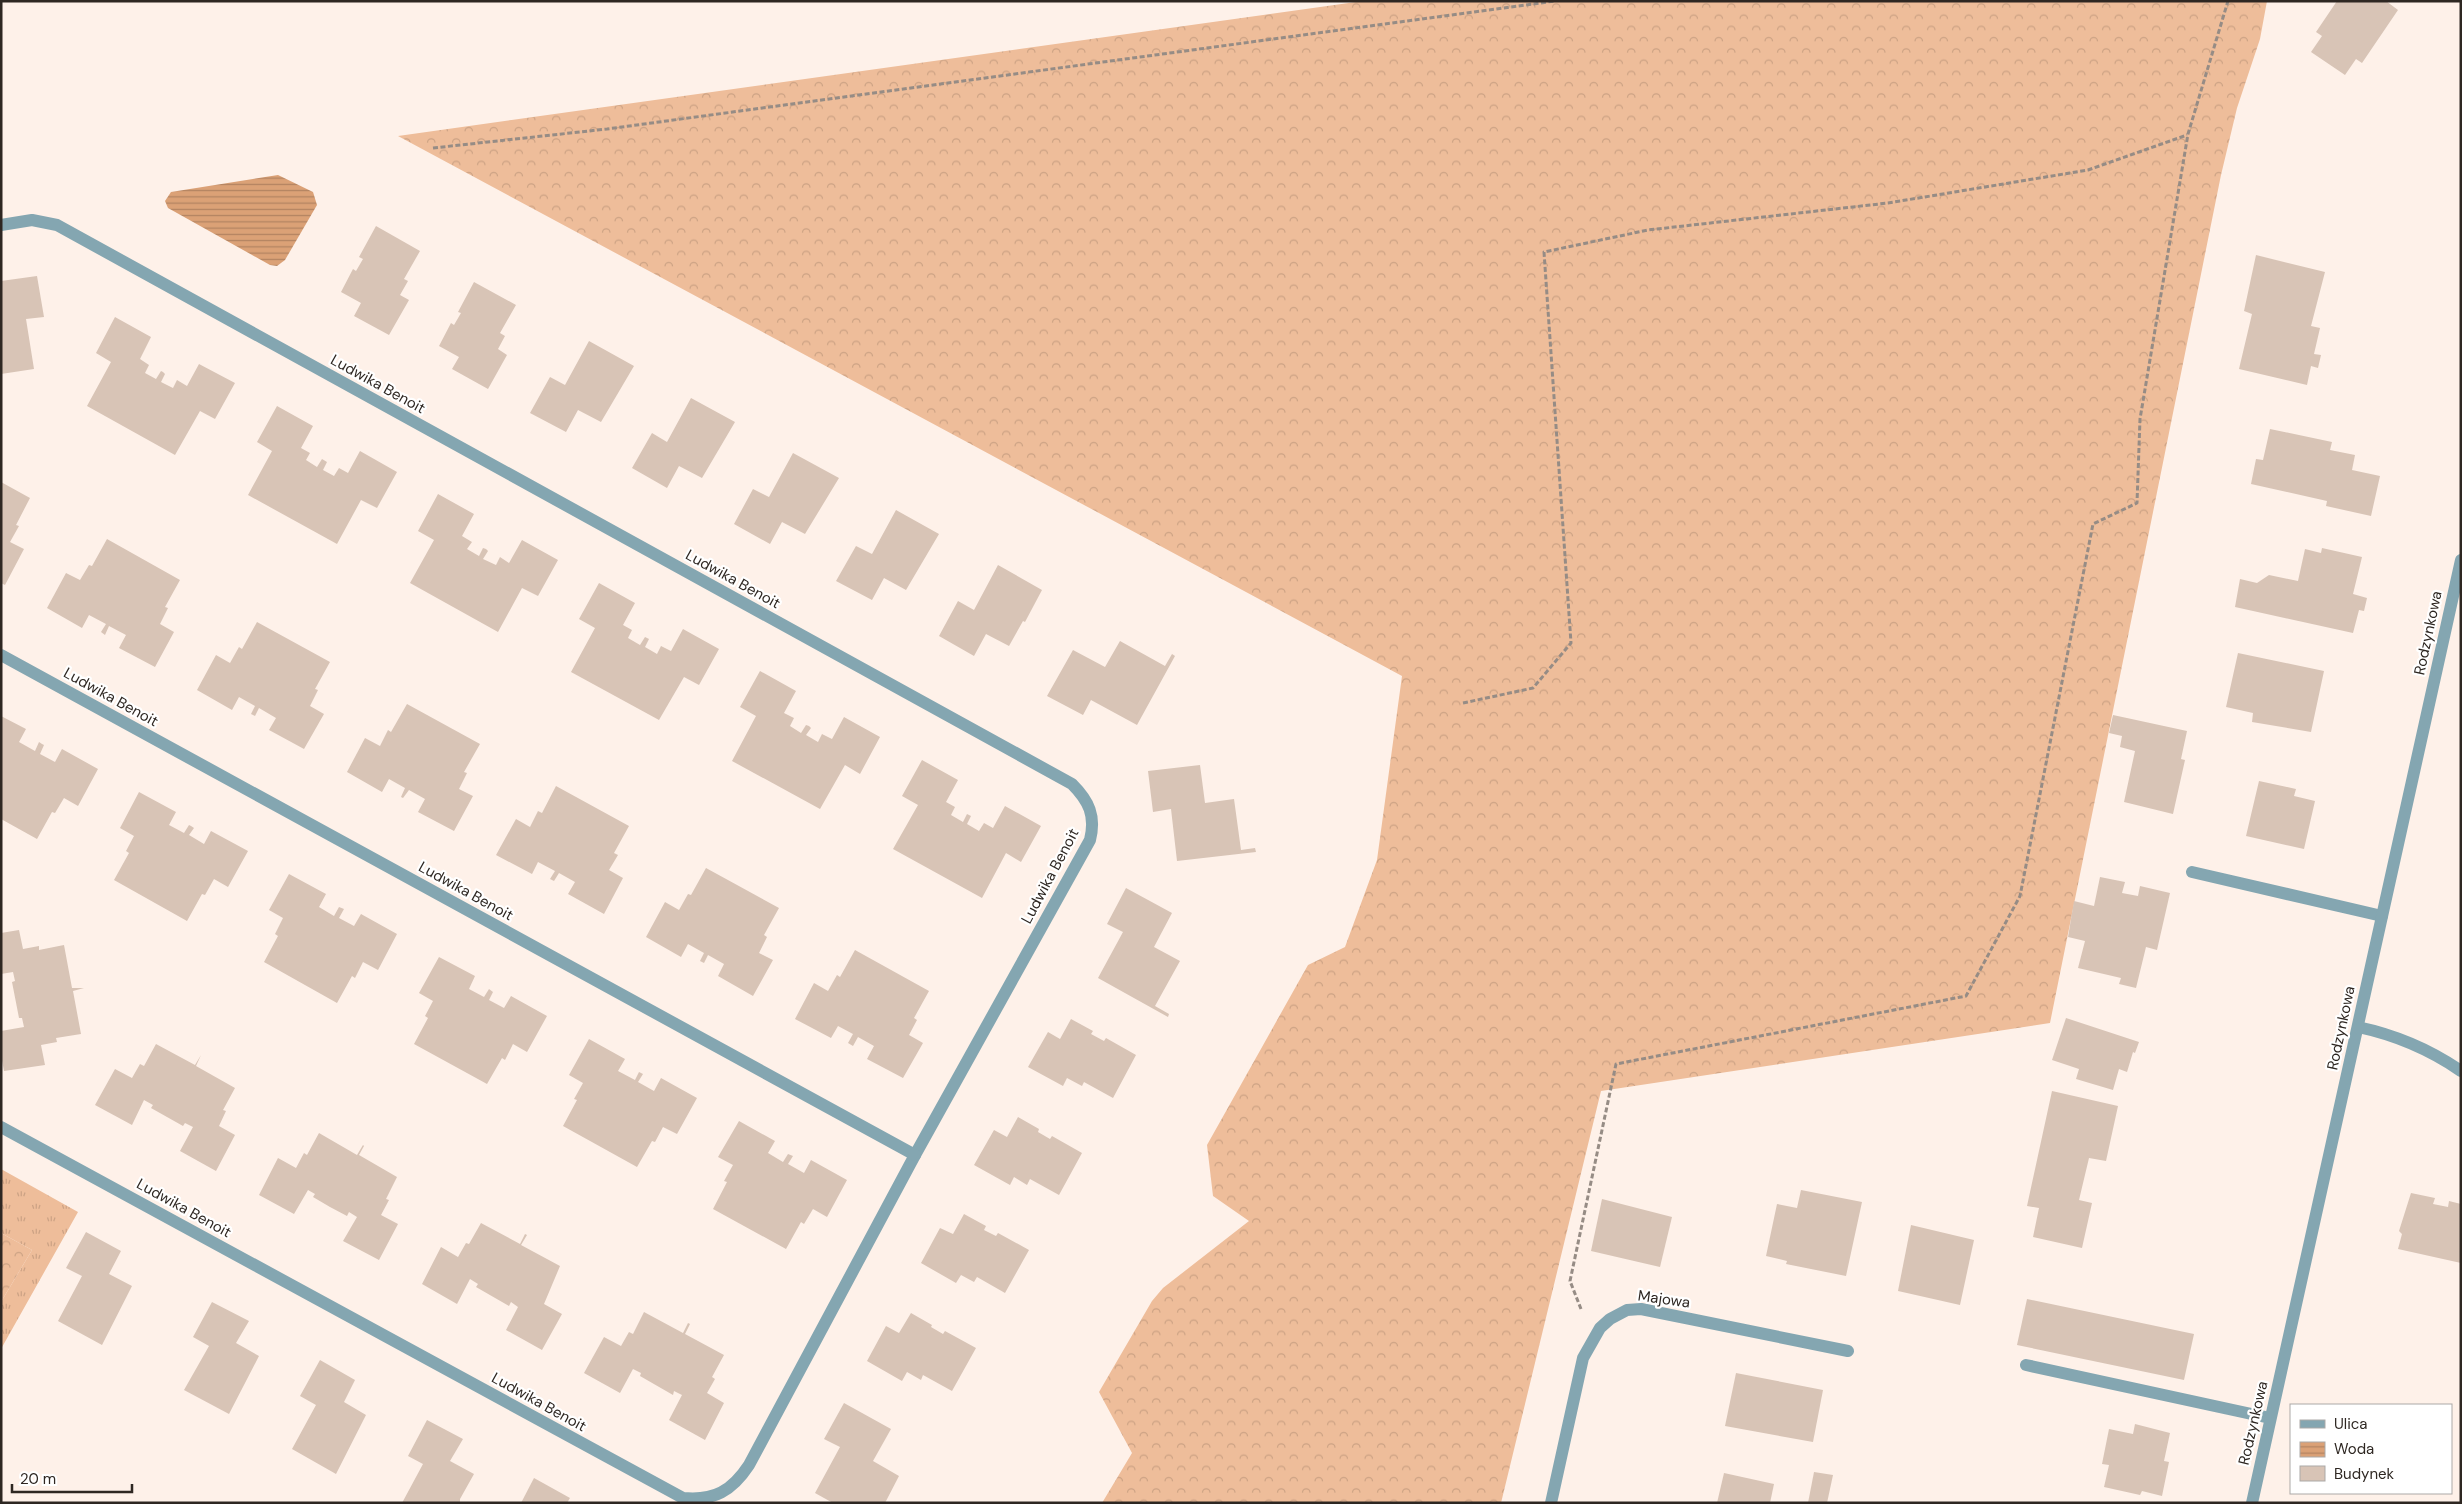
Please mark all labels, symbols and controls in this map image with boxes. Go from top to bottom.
street label: Ludwika Benoit [327,350,429,418]
street label: Ludwika Benoit [682,545,784,613]
street label: Rodzynkowa [2409,589,2447,677]
street label: Ludwika Benoit [60,663,162,731]
street label: Ludwika Benoit [1016,825,1084,927]
street label: Ludwika Benoit [415,857,517,925]
street label: Rodzynkowa [2322,984,2360,1072]
street label: Ludwika Benoit [133,1174,235,1242]
street label: Majowa [1637,1285,1691,1313]
street label: Ludwika Benoit [488,1368,590,1436]
street label: Rodzynkowa [2234,1379,2272,1467]
legend [2290,1404,2452,1494]
text: Ulica [2334,1414,2368,1434]
text: Woda [2334,1439,2374,1459]
scale bar [12,1462,132,1494]
text: Budynek [2334,1464,2395,1484]
text: 20 m [20,1469,56,1489]

